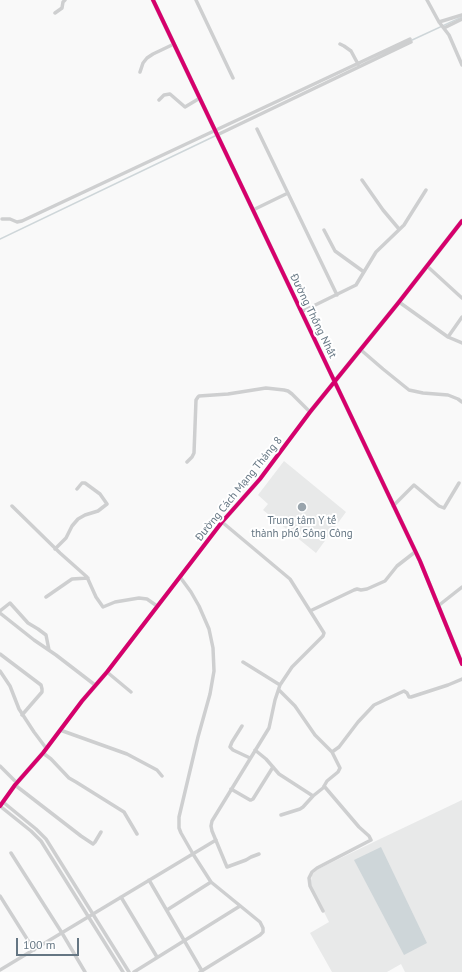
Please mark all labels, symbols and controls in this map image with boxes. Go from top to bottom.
street label: Đường Thống Nhất [287,272,339,360]
street label: Đường Cách Mạng Tháng 8 [193,434,285,544]
marker: Trung tâm Y tế thành phố Sông Công [296,501,308,513]
place label: Trung tâm Y tế thành phố Sông Công [251,514,353,540]
scale bar [18,930,81,956]
text: 100 m [23,937,56,952]

